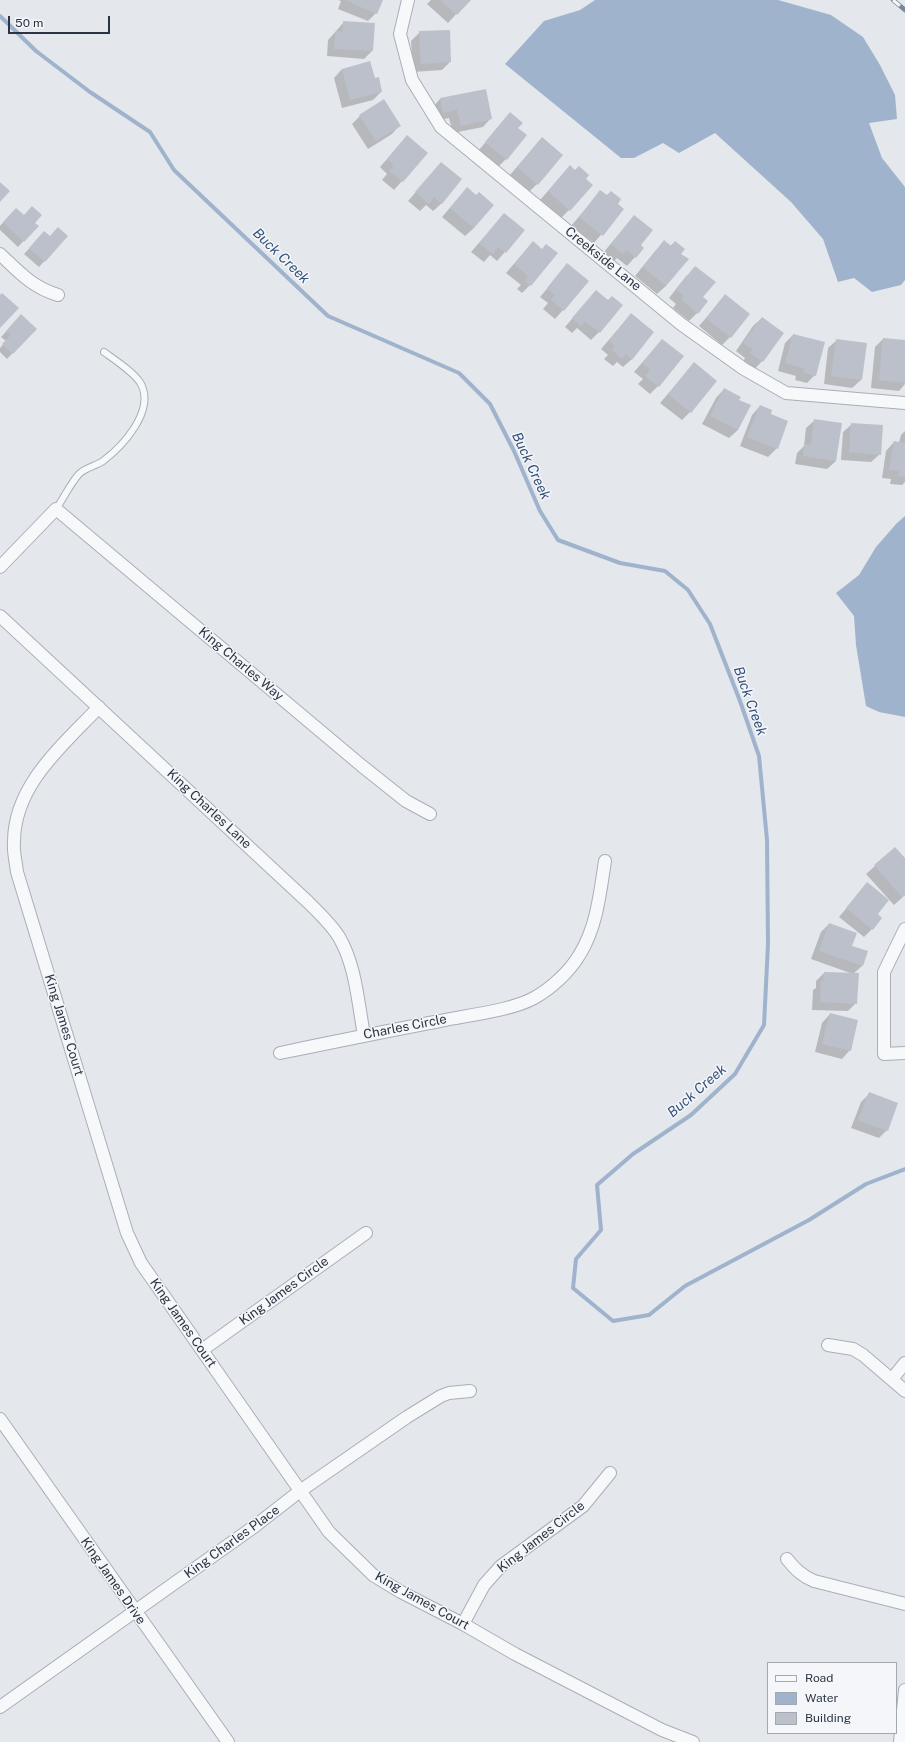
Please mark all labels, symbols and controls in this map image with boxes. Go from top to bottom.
scale bar [10,8,112,34]
text: 50 m [15,16,43,30]
street label: Creekside Lane [562,224,644,294]
water label: Buck Creek [249,225,313,287]
water label: Buck Creek [508,430,554,502]
street label: King Charles Way [195,624,287,704]
water label: Buck Creek [730,664,770,738]
street label: King Charles Lane [164,766,254,852]
street label: King James Court [41,972,87,1078]
street label: Charles Circle [362,1011,448,1043]
water label: Buck Creek [664,1061,730,1121]
street label: King James Circle [236,1253,332,1329]
street label: King James Court [146,1275,220,1371]
street label: King James Circle [494,1498,588,1576]
street label: King Charles Place [181,1502,283,1582]
street label: King James Drive [77,1535,149,1627]
street label: King James Court [372,1569,472,1633]
legend [767,1662,897,1734]
text: Road [805,1671,833,1685]
text: Water [805,1691,838,1705]
text: Building [805,1711,851,1725]

